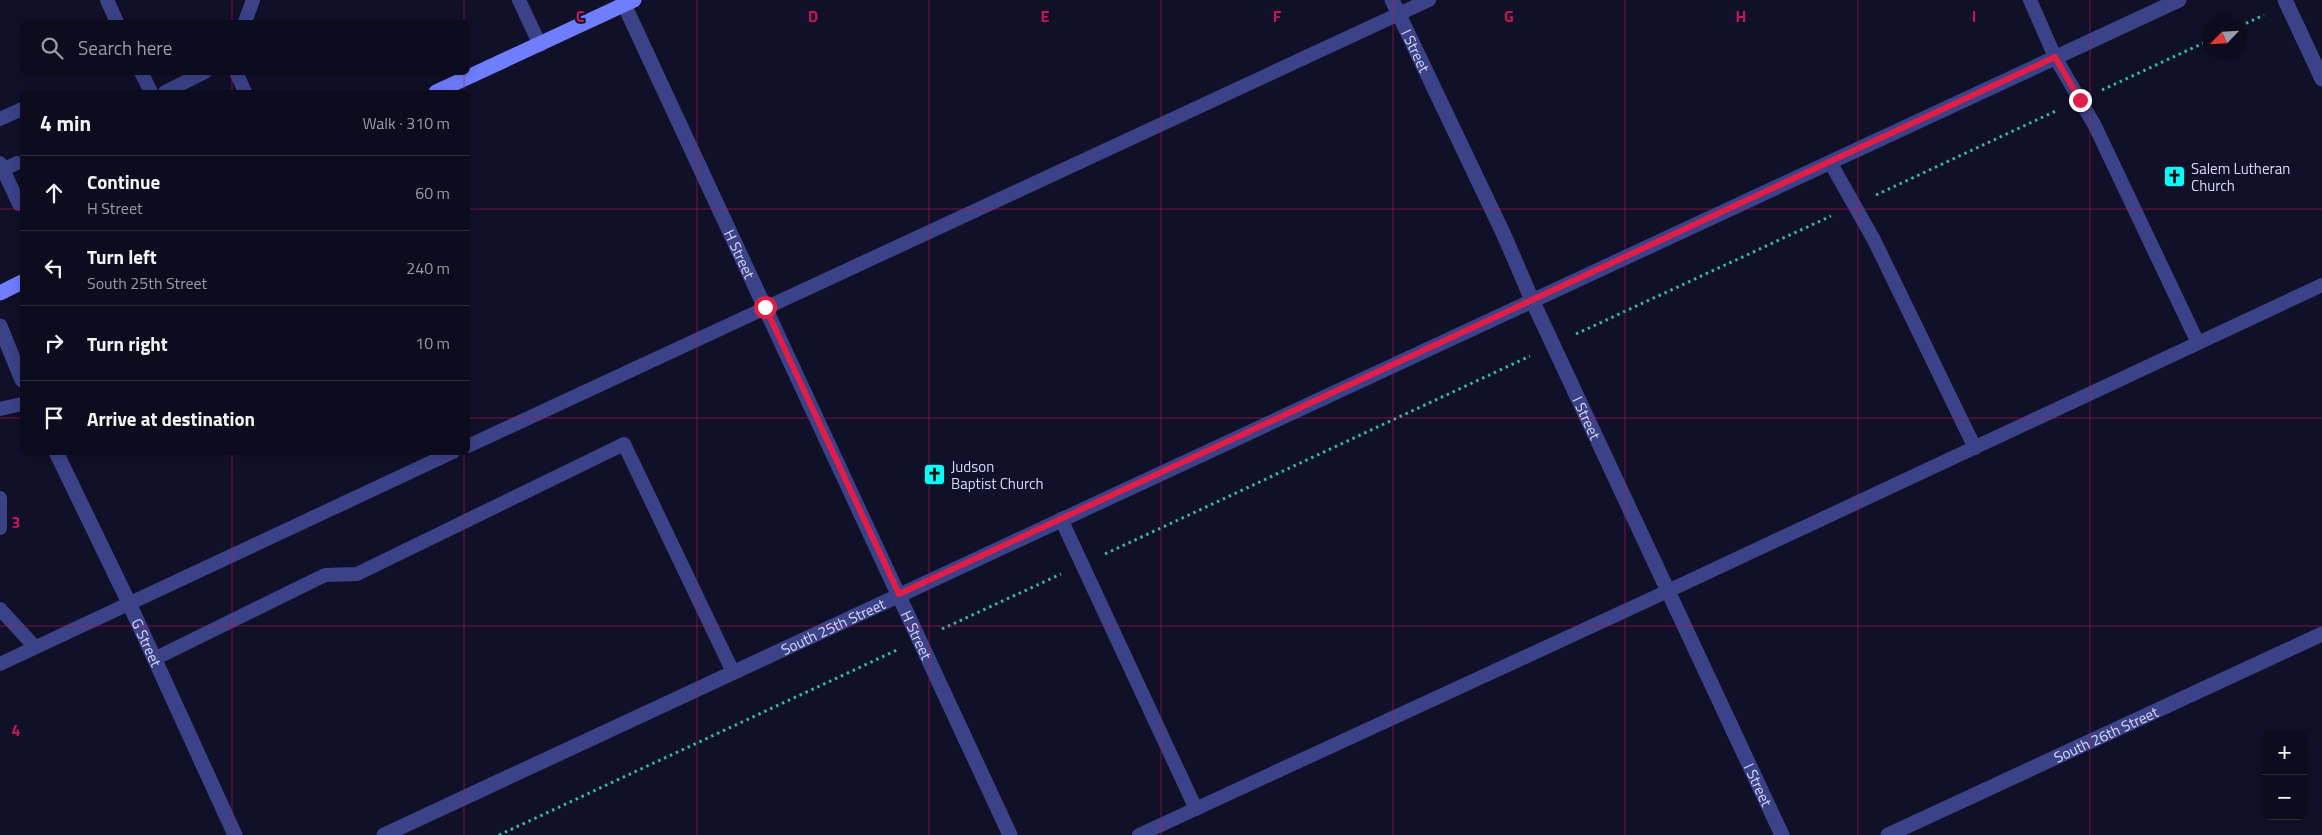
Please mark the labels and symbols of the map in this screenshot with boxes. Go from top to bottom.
text: C [576,4,585,28]
text: D [808,4,818,28]
text: E [1041,4,1050,28]
text: F [1273,4,1282,28]
text: G [1504,4,1514,28]
text: H [1736,4,1746,28]
text: I [1972,4,1976,28]
north arrow [2202,15,2247,60]
street label: I Street [1396,25,1437,77]
route end [2069,89,2092,112]
place label: Salem Lutheran Church [2191,157,2290,197]
church icon: Salem Lutheran Church [2163,165,2187,189]
street label: H Street [719,225,762,283]
route start [754,296,777,319]
street label: I Street [1567,392,1607,444]
place label: Judson Baptist Church [951,455,1044,495]
church icon: Judson Baptist Church [923,463,947,487]
text: 3 [12,510,20,534]
street label: South 25th Street [777,592,889,660]
street label: H Street [896,606,939,664]
street label: G Street [126,614,168,671]
street label: South 26th Street [2050,700,2162,768]
text: 4 [12,718,21,742]
street label: I Street [1738,759,1779,811]

